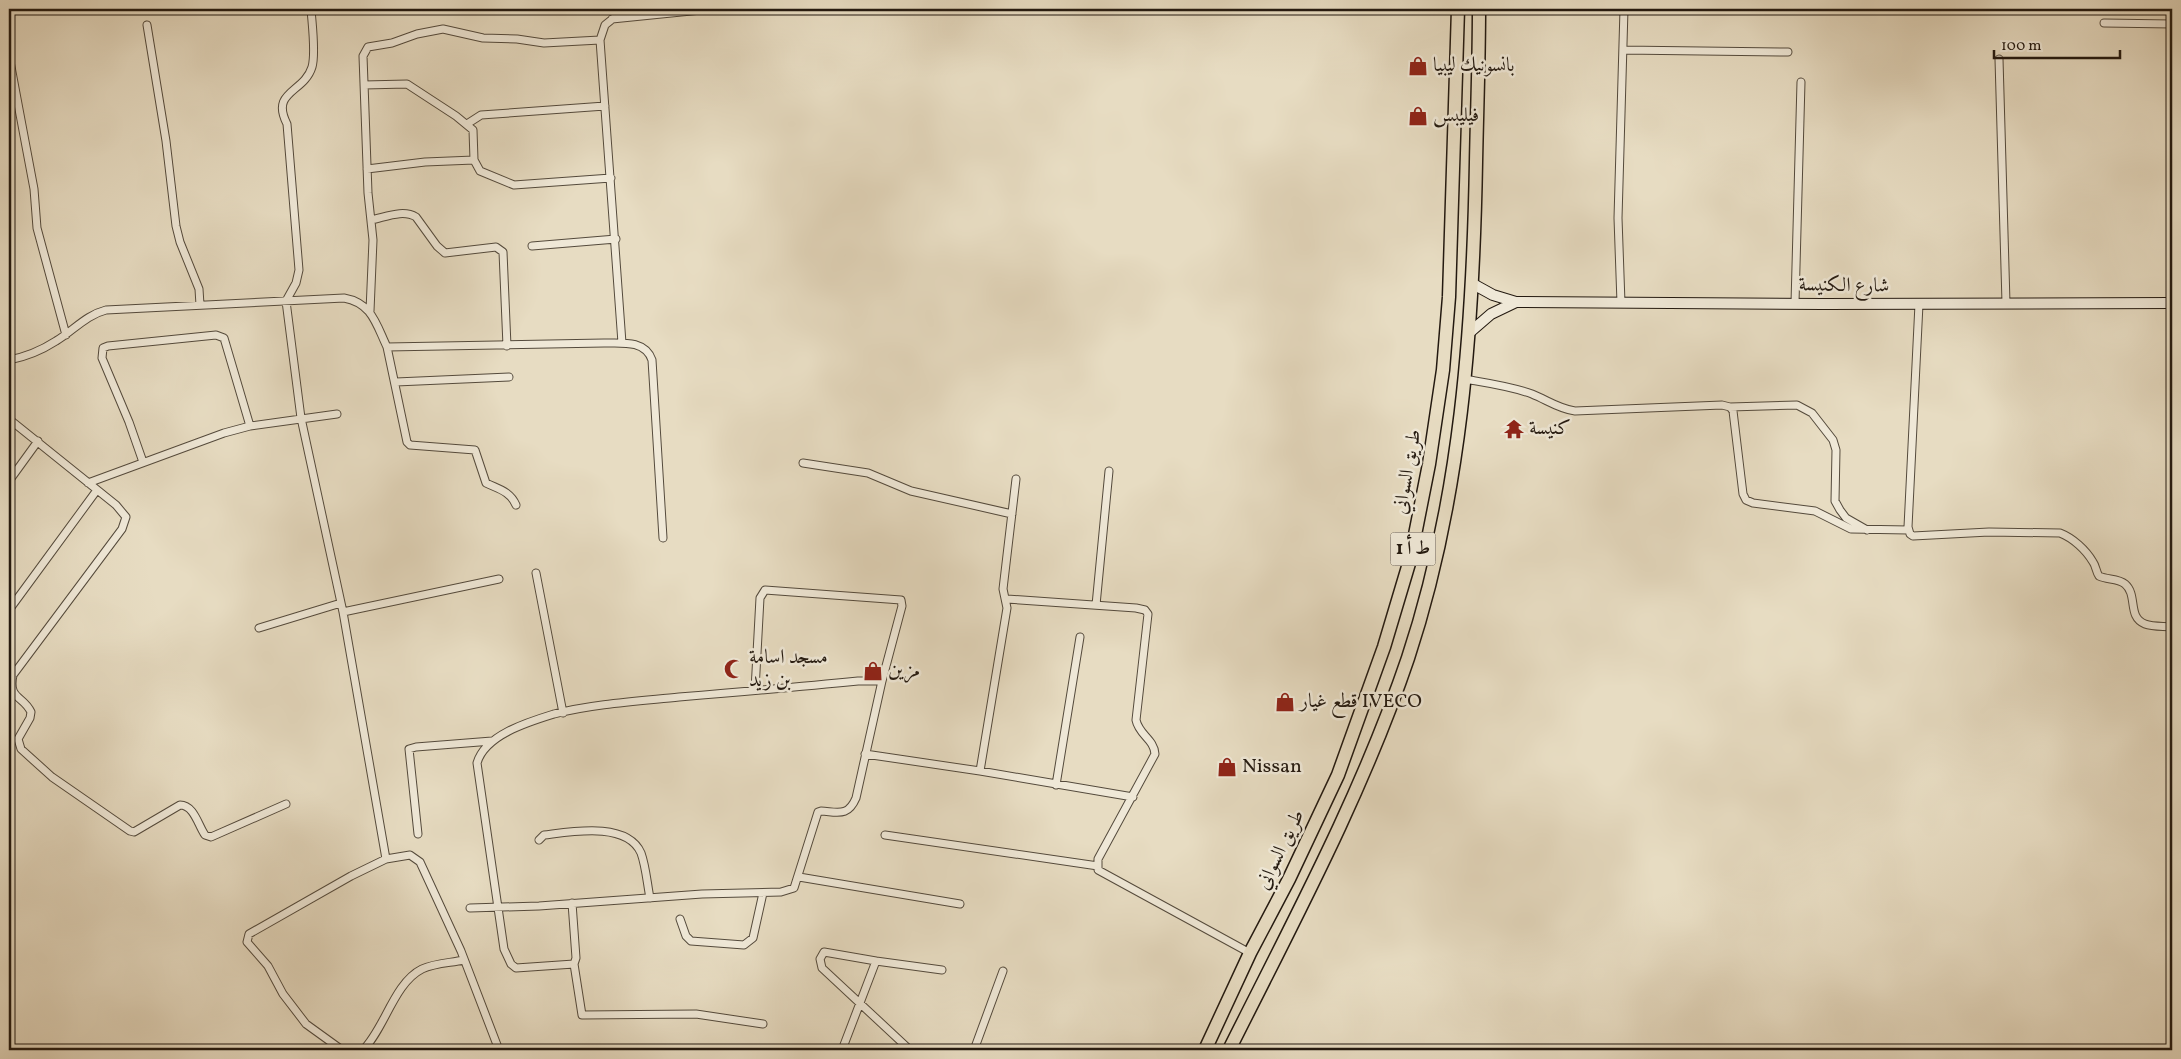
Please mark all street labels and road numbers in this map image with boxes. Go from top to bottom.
street label: شارع الكنيسة [1798,271,1890,303]
street label: طريق السواني [1387,427,1429,517]
road number: ط أ 1 [1390,532,1436,566]
street label: طريق السواني [1250,805,1312,895]

